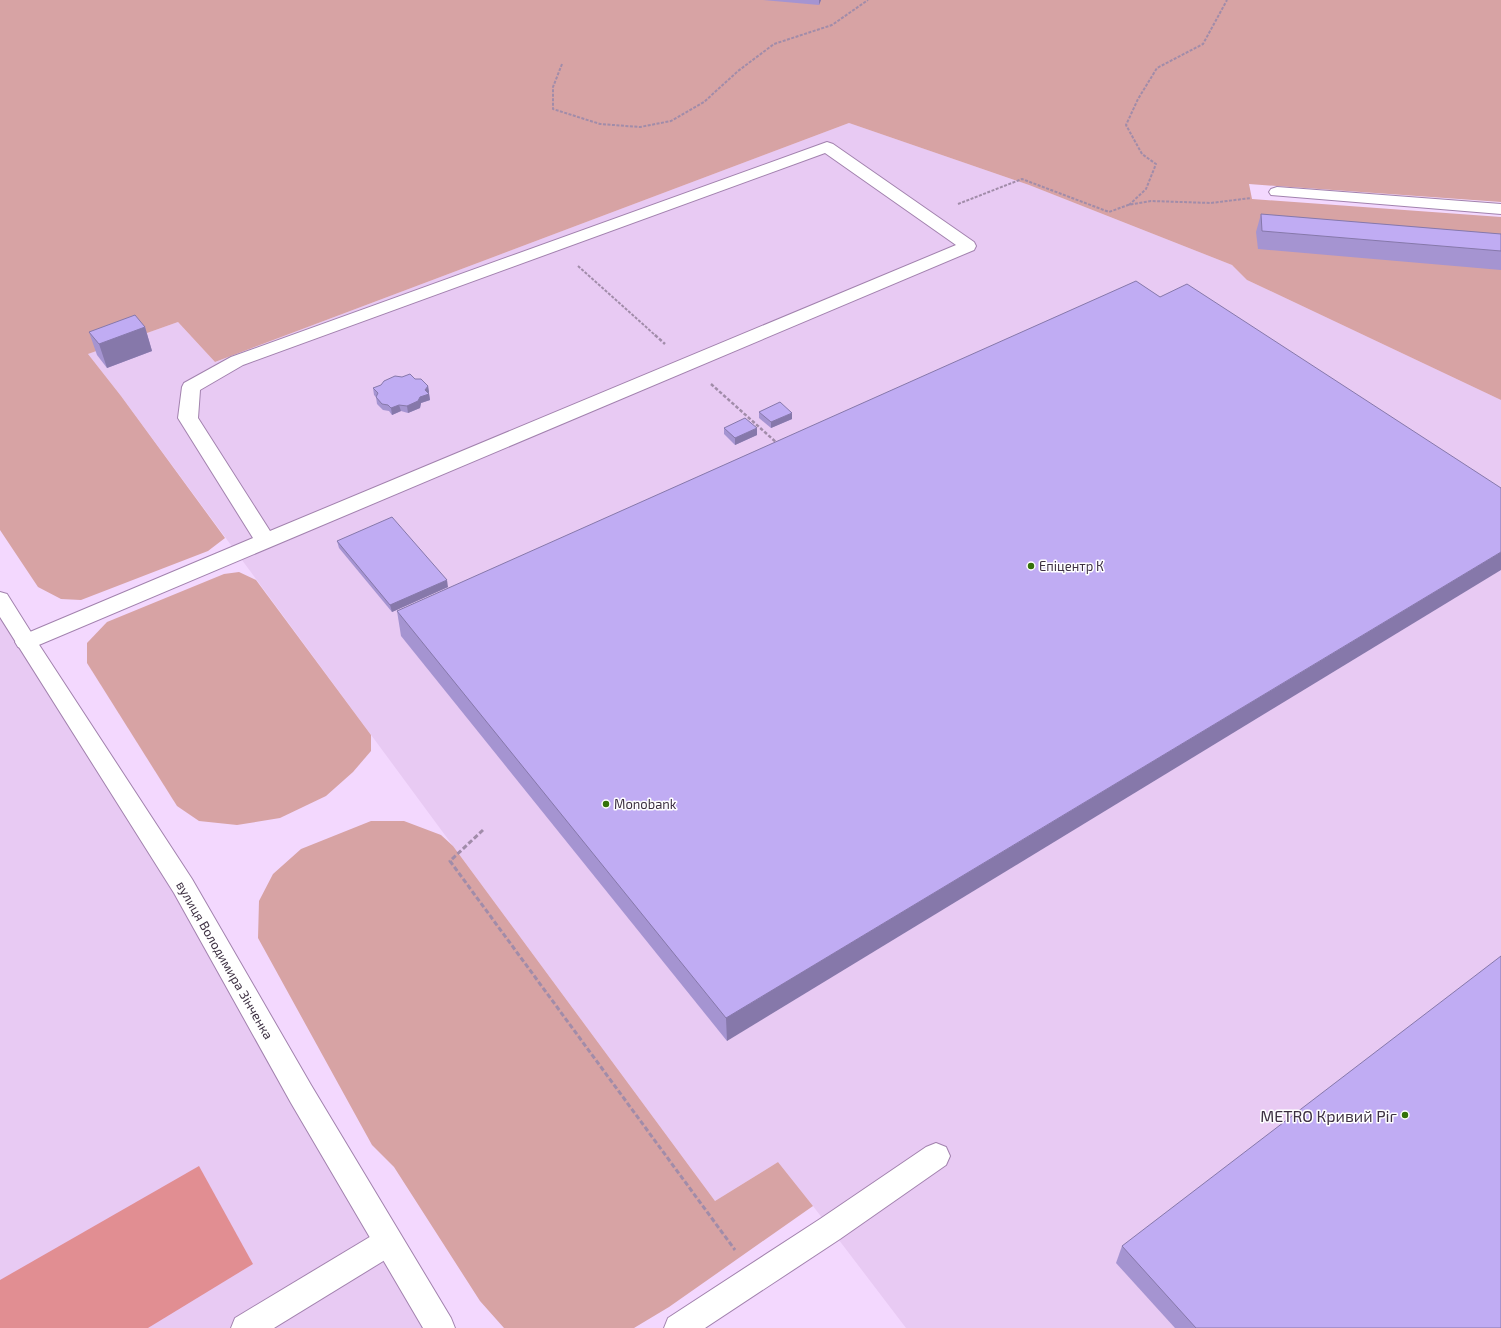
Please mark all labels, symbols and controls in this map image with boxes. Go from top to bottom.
place label: Епіцентр К [1039,558,1104,574]
marker: Епіцентр К [1026,561,1036,571]
place label: Monobank [614,796,677,812]
marker: Monobank [601,799,611,809]
street label: вулиця Володимира Зінченка [173,878,277,1042]
place label: METRO Кривий Ріг [1260,1106,1398,1125]
marker: METRO Кривий Ріг [1400,1110,1410,1120]

